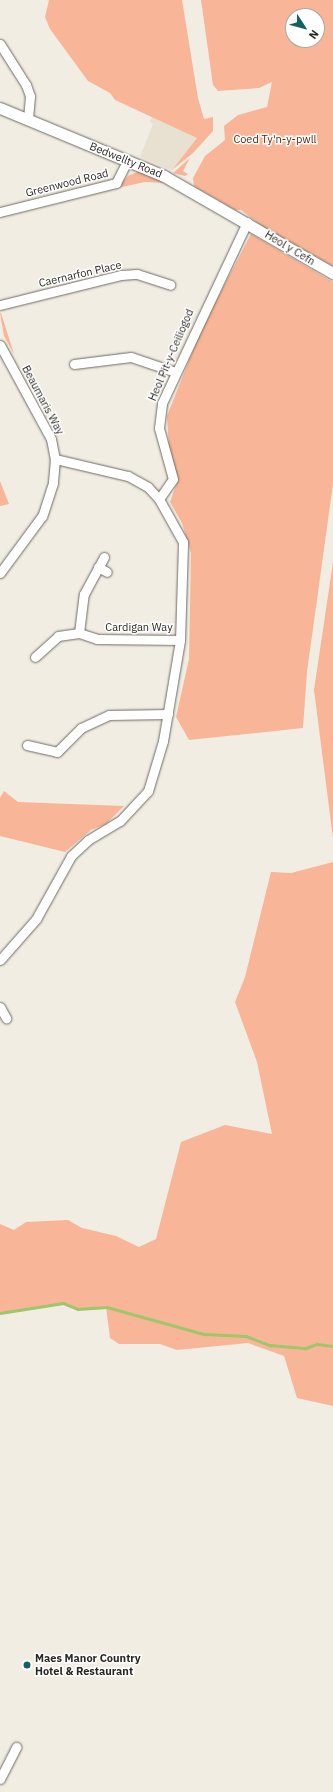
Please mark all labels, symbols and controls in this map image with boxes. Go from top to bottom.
north arrow [285,8,325,48]
text: N [306,27,322,42]
park label: Coed Ty'n-y-pwll [233,132,317,146]
street label: Bedwellty Road [88,139,164,181]
street label: Greenwood Road [24,166,110,200]
street label: Heol y Cefn [262,228,318,268]
street label: Caernarfon Place [37,258,123,290]
street label: Heol Pit-y-Ceiliogod [146,307,196,403]
street label: Beaumaris Way [19,363,67,437]
street label: Cardigan Way [105,620,173,634]
place label: Maes Manor Country Hotel & Restaurant [35,1652,141,1678]
marker: Maes Manor Country Hotel & Restaurant [22,1660,32,1670]

